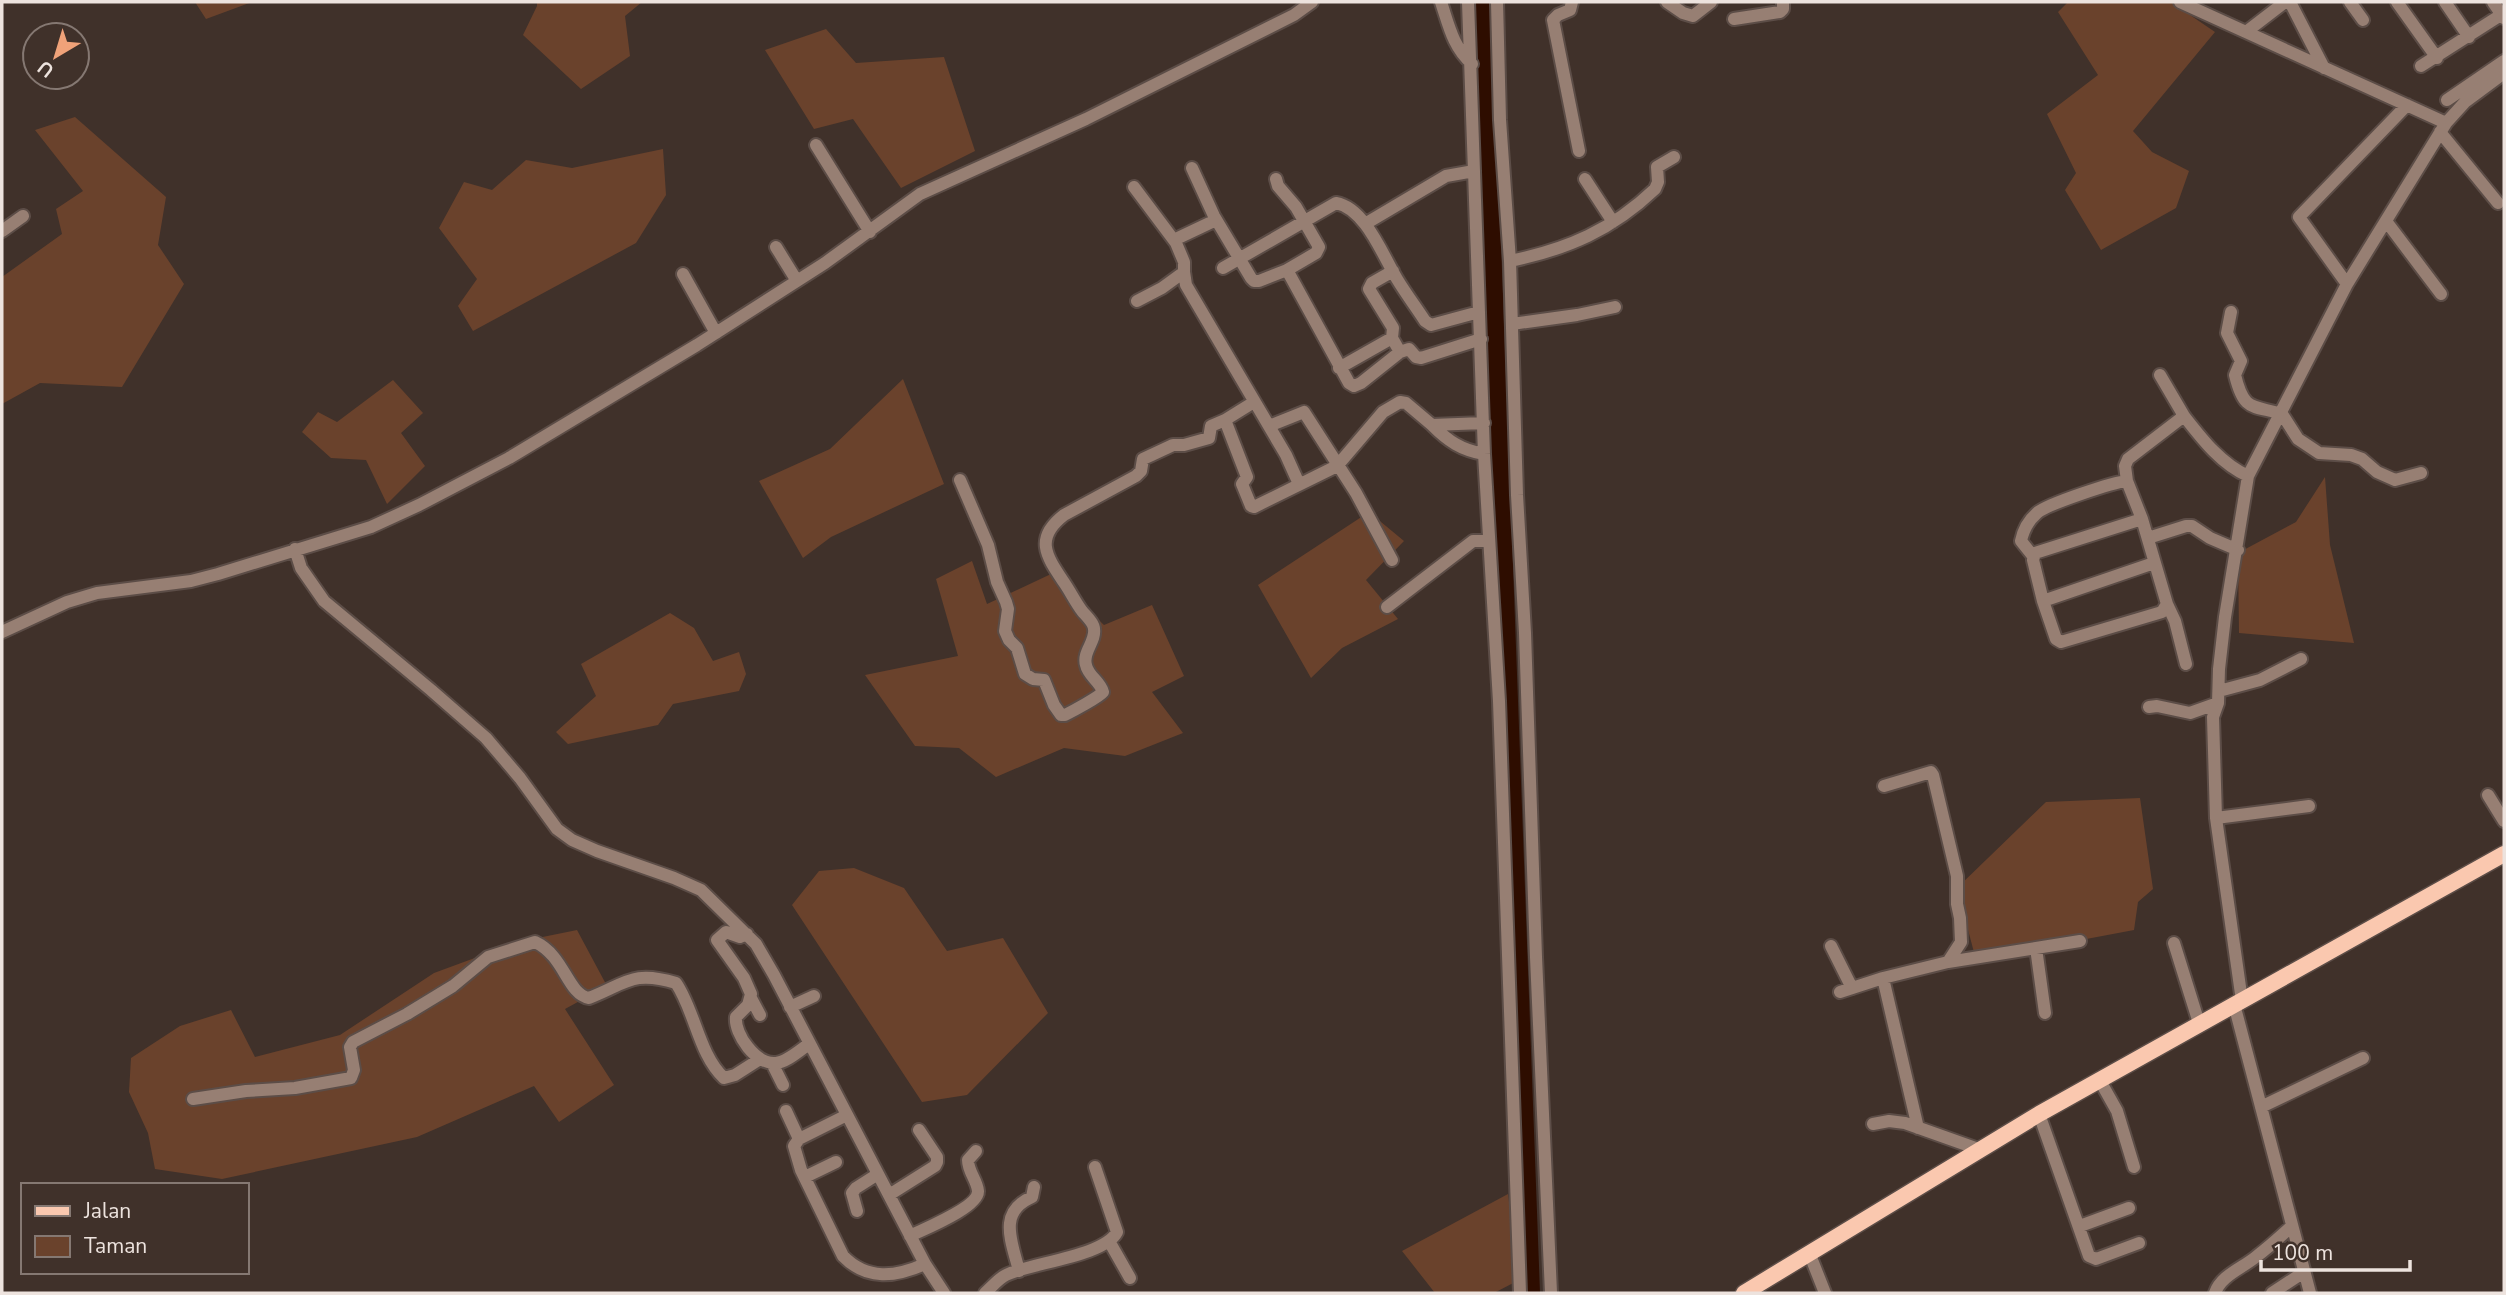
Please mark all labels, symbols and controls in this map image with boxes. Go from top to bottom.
north arrow [21,21,91,91]
text: U [33,54,60,83]
legend [21,1183,248,1274]
text: Jalan [83,1197,131,1225]
scale bar [2261,1228,2410,1272]
text: Taman [84,1232,147,1260]
text: 100 m [2272,1239,2333,1267]

